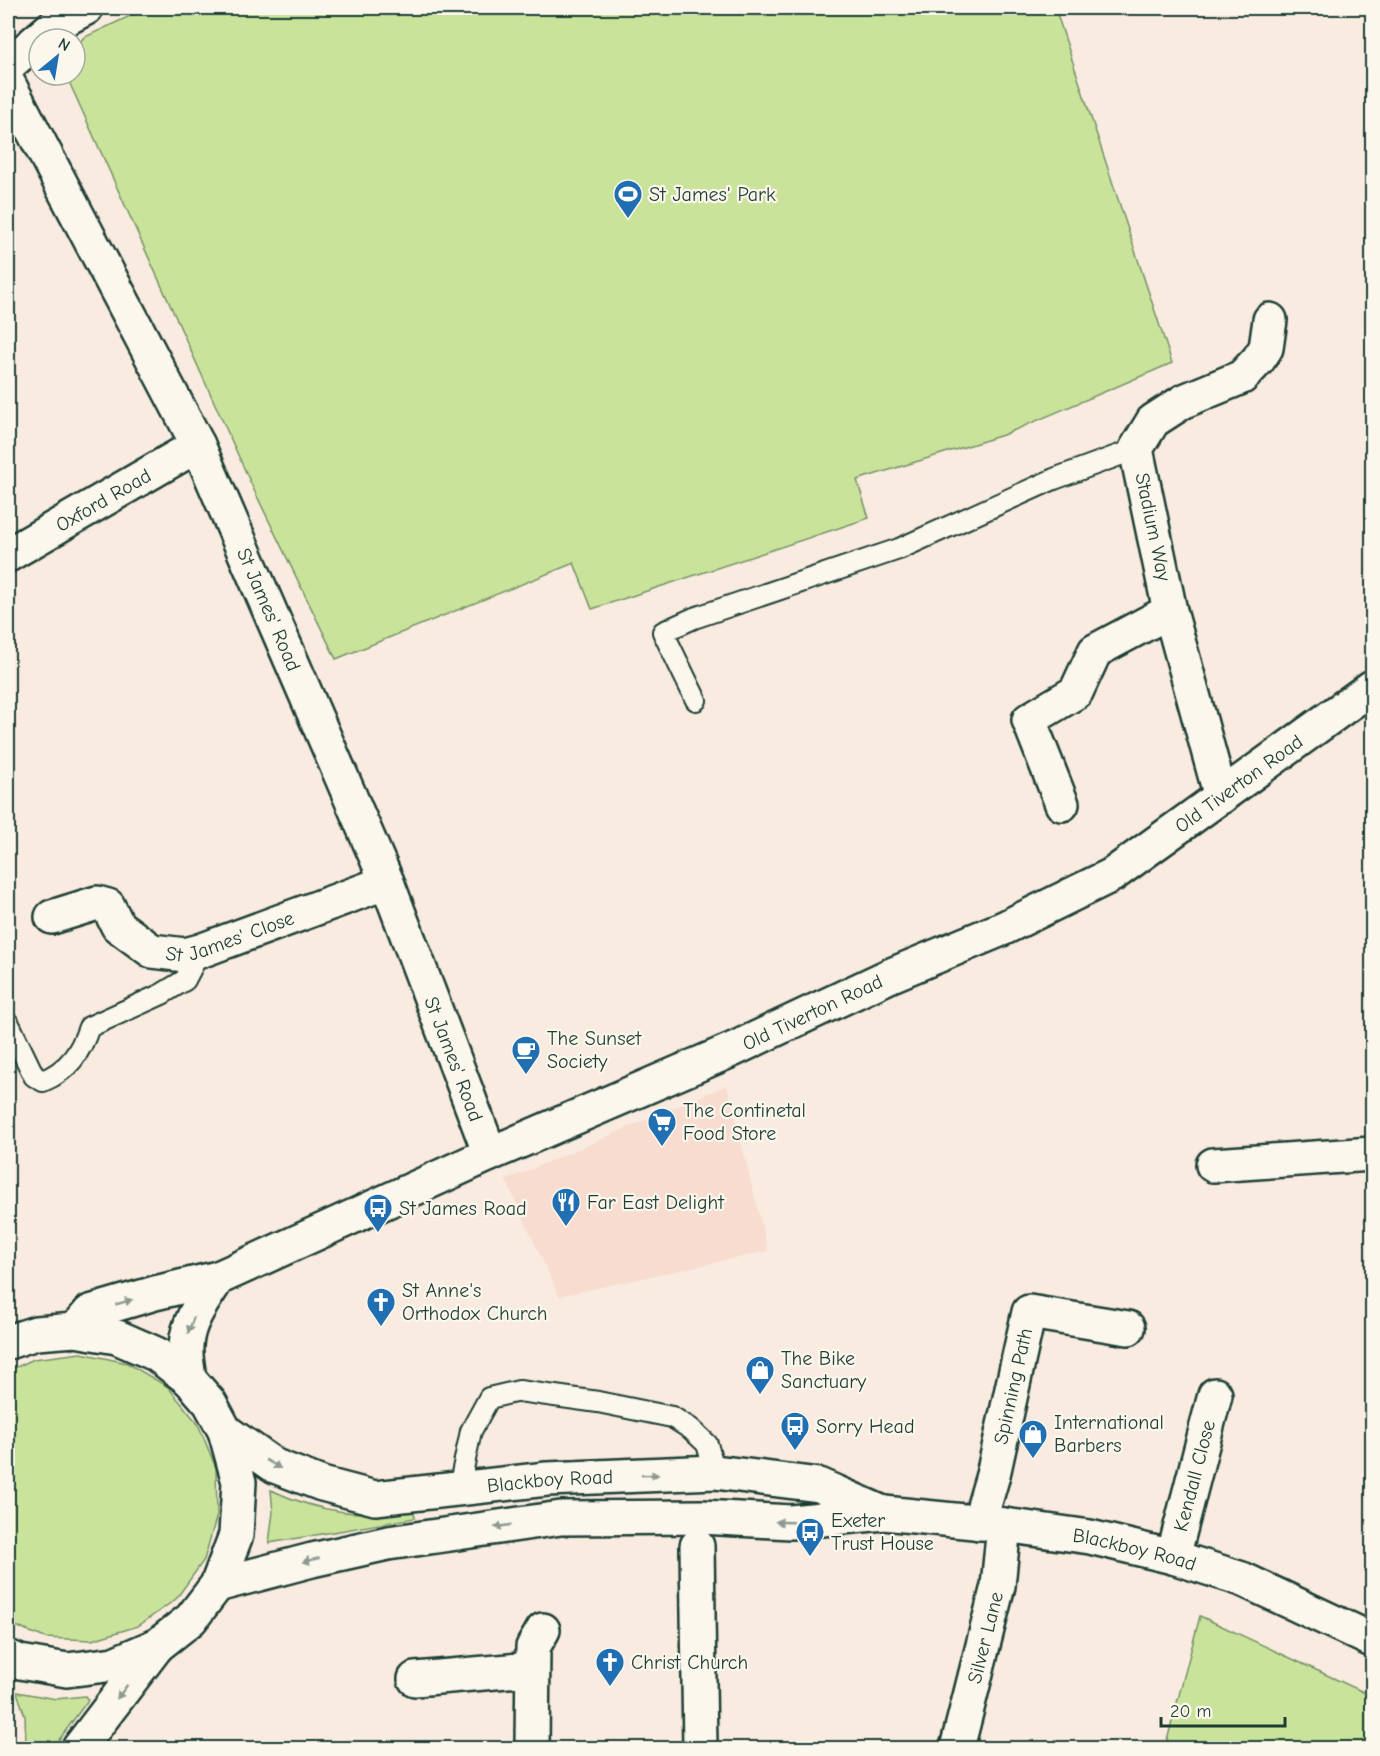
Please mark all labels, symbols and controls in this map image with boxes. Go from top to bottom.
north arrow [27,27,87,87]
text: N [55,34,73,55]
sports icon: St James' Park [612,178,644,220]
place label: St James' Park [649,183,776,206]
street label: Oxford Road [52,463,155,536]
street label: Stadium Way [1130,471,1176,583]
street label: St James' Road [232,544,306,674]
street label: Old Tiverton Road [1170,730,1307,837]
street label: St James' Close [164,906,297,967]
street label: Old Tiverton Road [739,969,886,1055]
street label: St James' Road [420,993,488,1124]
place label: The Sunset Society [547,1027,642,1073]
cafe icon: The Sunset Society [510,1034,542,1076]
place label: The Continetal Food Store [683,1099,806,1145]
supermarket icon: The Continetal Food Store [646,1106,678,1148]
restaurant icon: Far East Delight [550,1186,582,1228]
place label: Far East Delight [587,1191,725,1214]
bus stop icon: St James Road [362,1192,394,1234]
place label: St James Road [399,1197,527,1220]
place label: St Anne's Orthodox Church [402,1279,548,1325]
church icon: St Anne's Orthodox Church [365,1286,397,1328]
one-way arrow [115,1297,133,1306]
one-way arrow [186,1317,196,1335]
street label: Spinning Path [989,1326,1037,1446]
place label: The Bike Sanctuary [781,1347,866,1393]
shop icon: The Bike Sanctuary [744,1354,776,1396]
bus stop icon: Sorry Head [779,1410,811,1452]
place label: International Barbers [1054,1411,1164,1457]
place label: Sorry Head [816,1415,915,1438]
shop icon: International Barbers [1017,1418,1049,1460]
street label: Kendall Close [1169,1418,1220,1534]
one-way arrow [265,1459,282,1469]
street label: Blackboy Road [486,1465,613,1497]
one-way arrow [640,1470,659,1479]
place label: Exeter Trust House [831,1509,934,1555]
bus stop icon: Exeter Trust House [794,1516,826,1558]
one-way arrow [774,1517,793,1526]
one-way arrow [494,1521,513,1530]
street label: Blackboy Road [1071,1523,1199,1575]
one-way arrow [302,1556,321,1566]
street label: Silver Lane [962,1589,1008,1686]
church icon: Christ Church [594,1646,626,1688]
place label: Christ Church [631,1651,748,1674]
one-way arrow [117,1684,129,1699]
scale bar [1161,1690,1286,1728]
text: 20 m [1170,1701,1211,1722]

